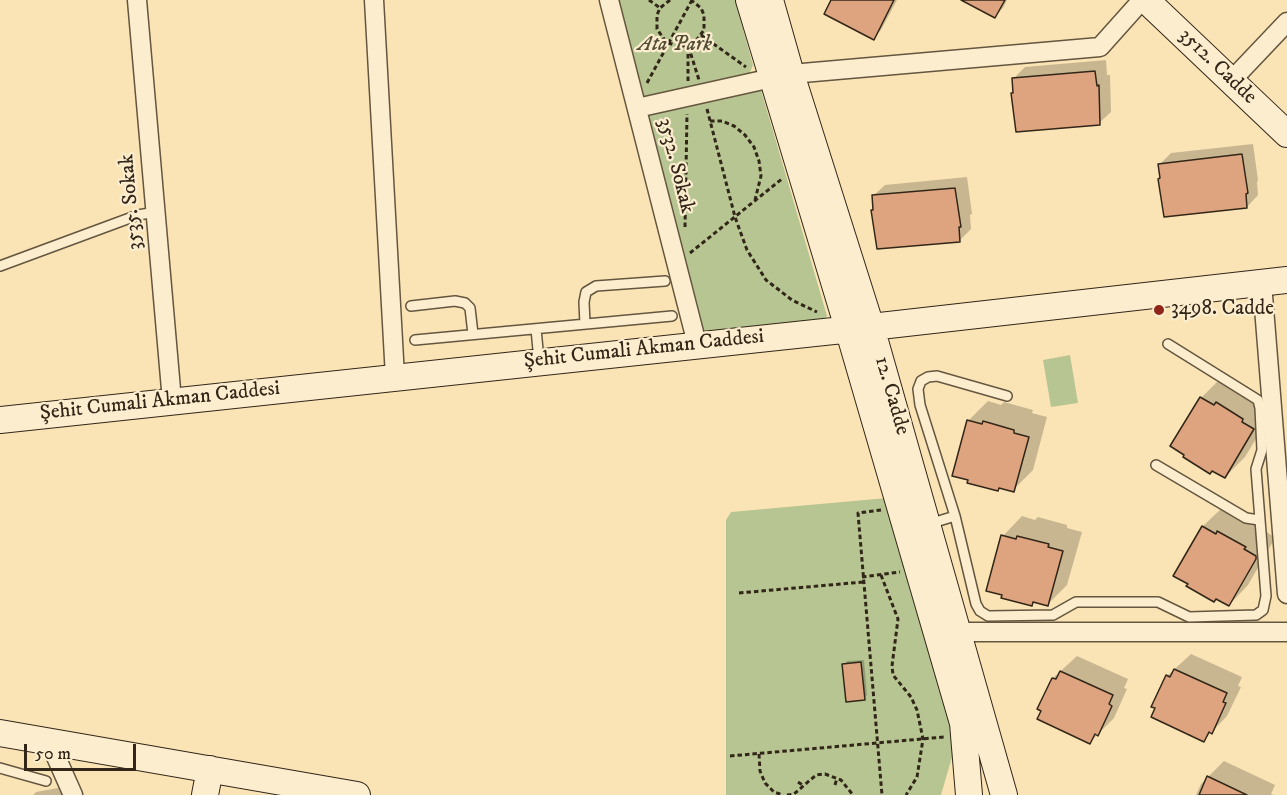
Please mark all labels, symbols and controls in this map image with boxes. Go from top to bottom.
street label: 3512. Cadde [1173,24,1261,110]
park label: Ata Park [638,33,712,59]
street label: 3532. Sokak [651,116,699,216]
street label: 3535. Sokak [115,153,149,251]
place label: 3498. Cadde [1171,297,1274,323]
marker: 3498. Cadde [1152,303,1166,317]
street label: Şehit Cumali Akman Caddesi [523,325,765,375]
street label: 12. Cadde [868,354,914,438]
street label: Şehit Cumali Akman Caddesi [39,377,281,427]
scale bar [27,732,140,770]
text: 50 m [35,743,71,765]

